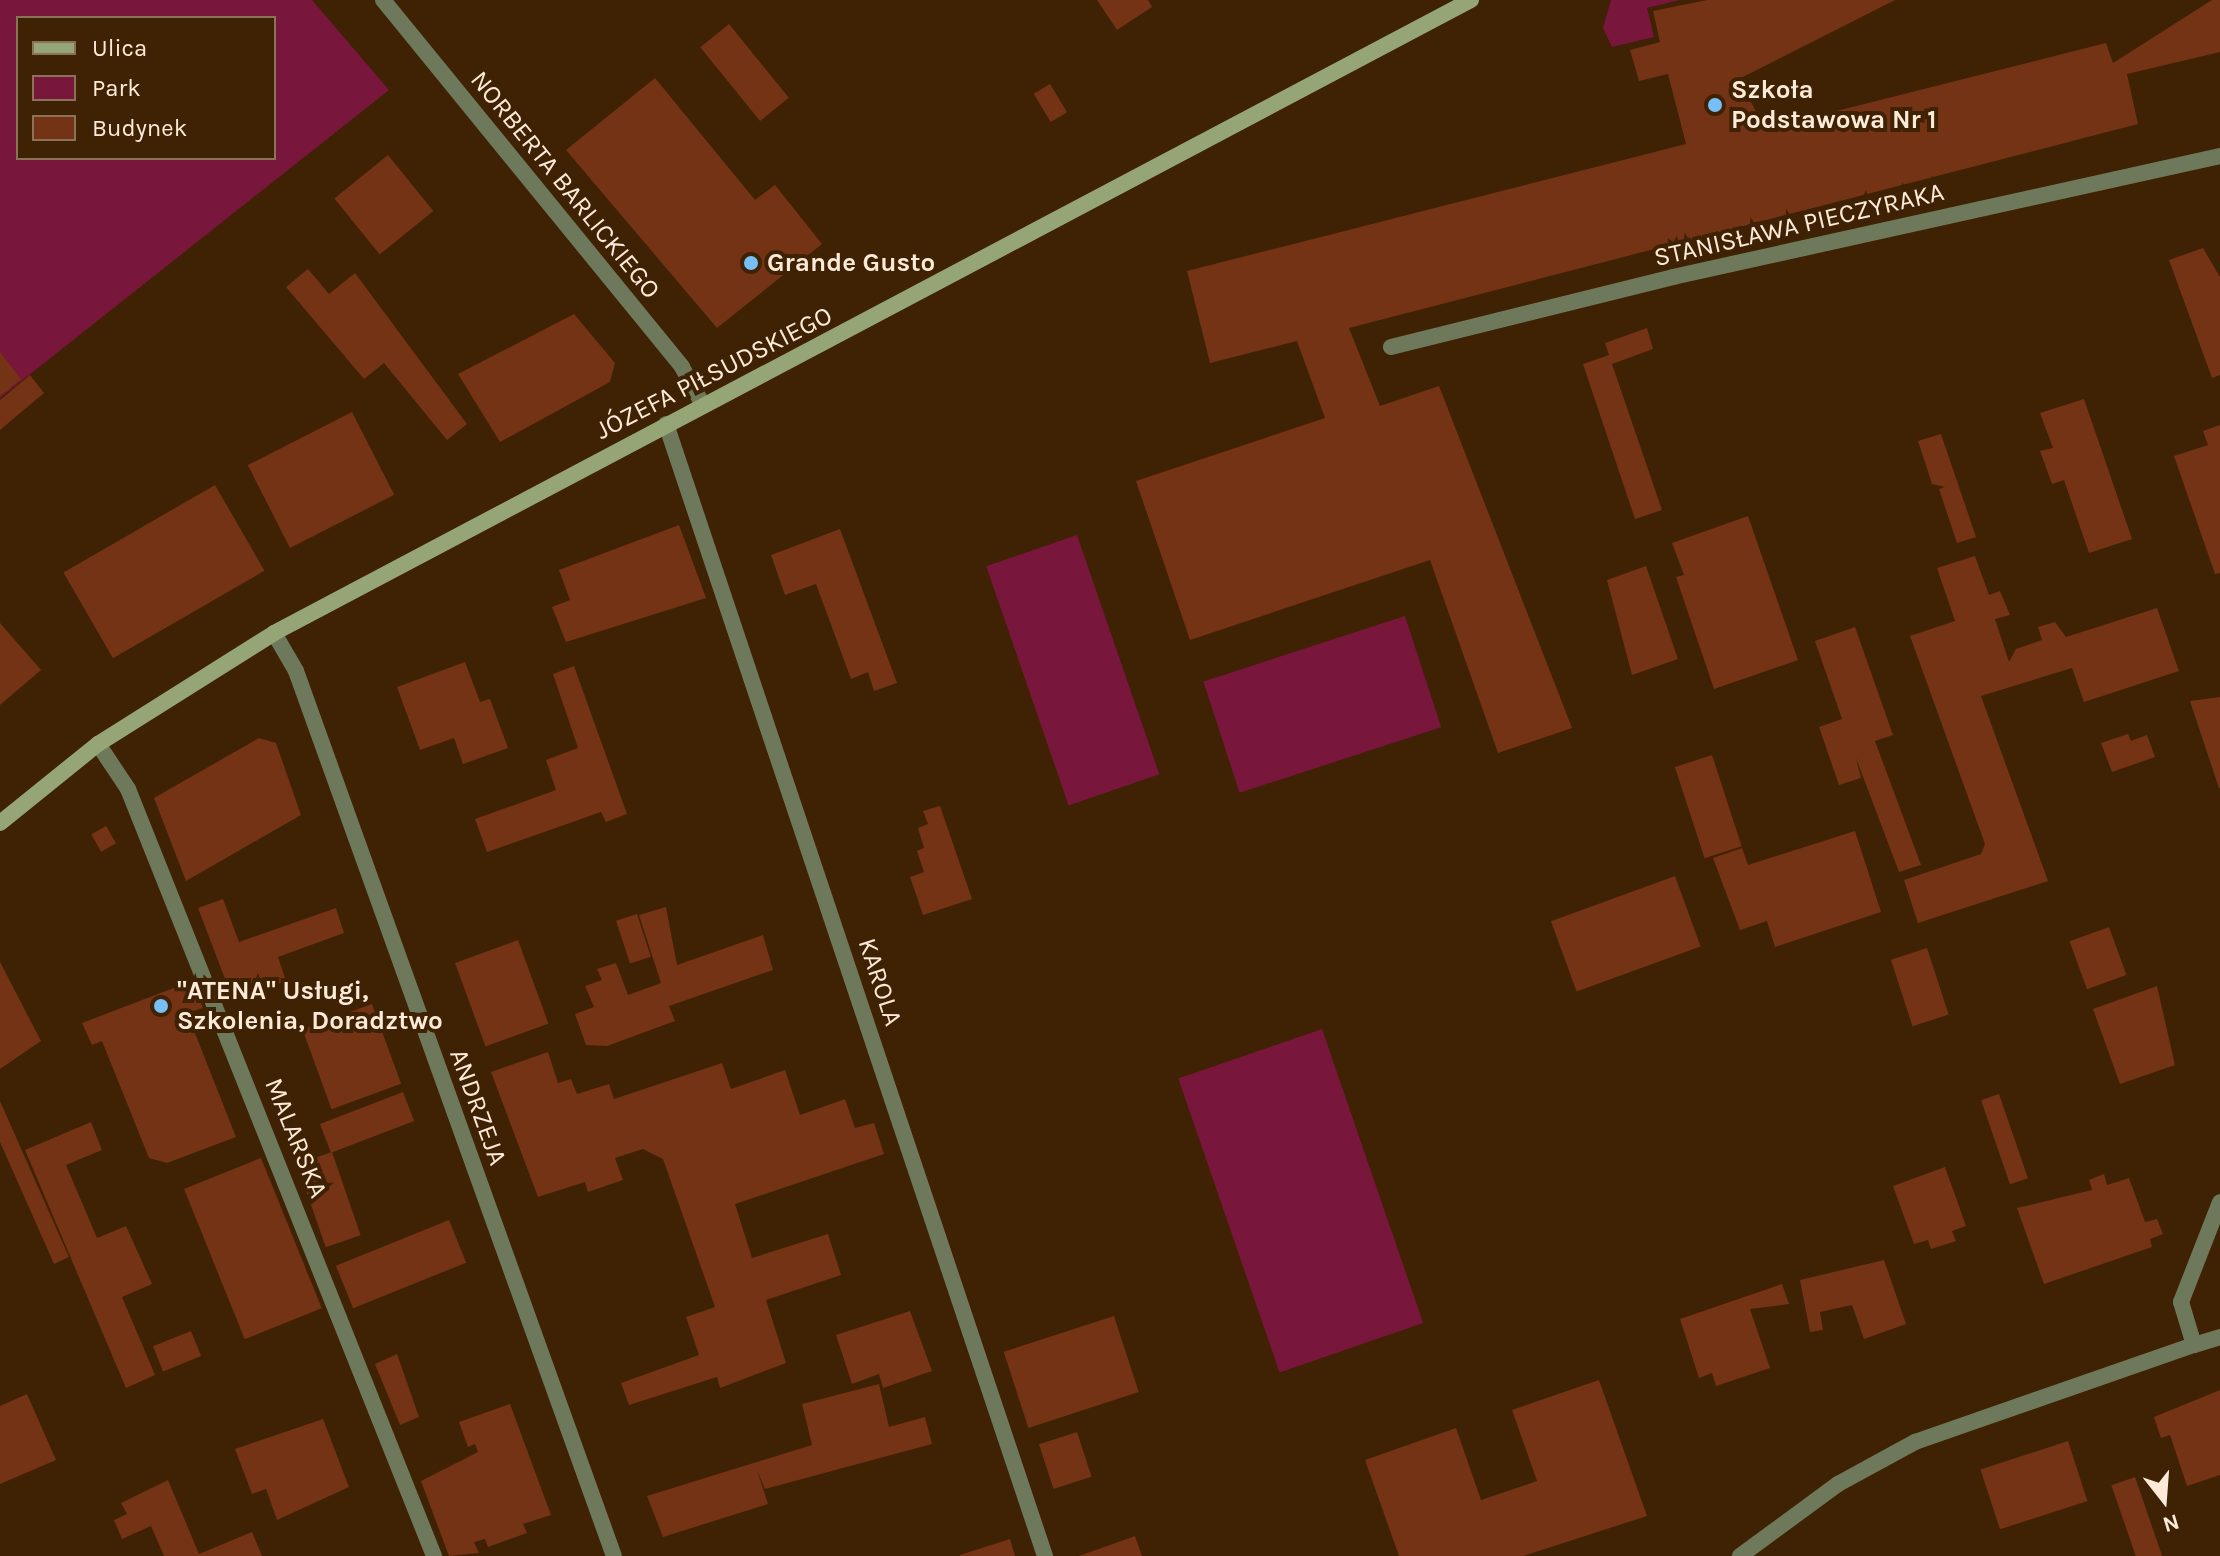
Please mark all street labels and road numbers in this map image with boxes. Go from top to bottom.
street label: NORBERTA BARLICKIEGO [464,65,666,305]
street label: STANISŁAWA PIECZYRAKA [1651,176,1947,274]
street label: JÓZEFA PIŁSUDSKIEGO [591,300,837,446]
street label: KAROLA [851,934,909,1030]
street label: ANDRZEJA [443,1045,513,1169]
street label: MALARSKA [258,1074,334,1202]

